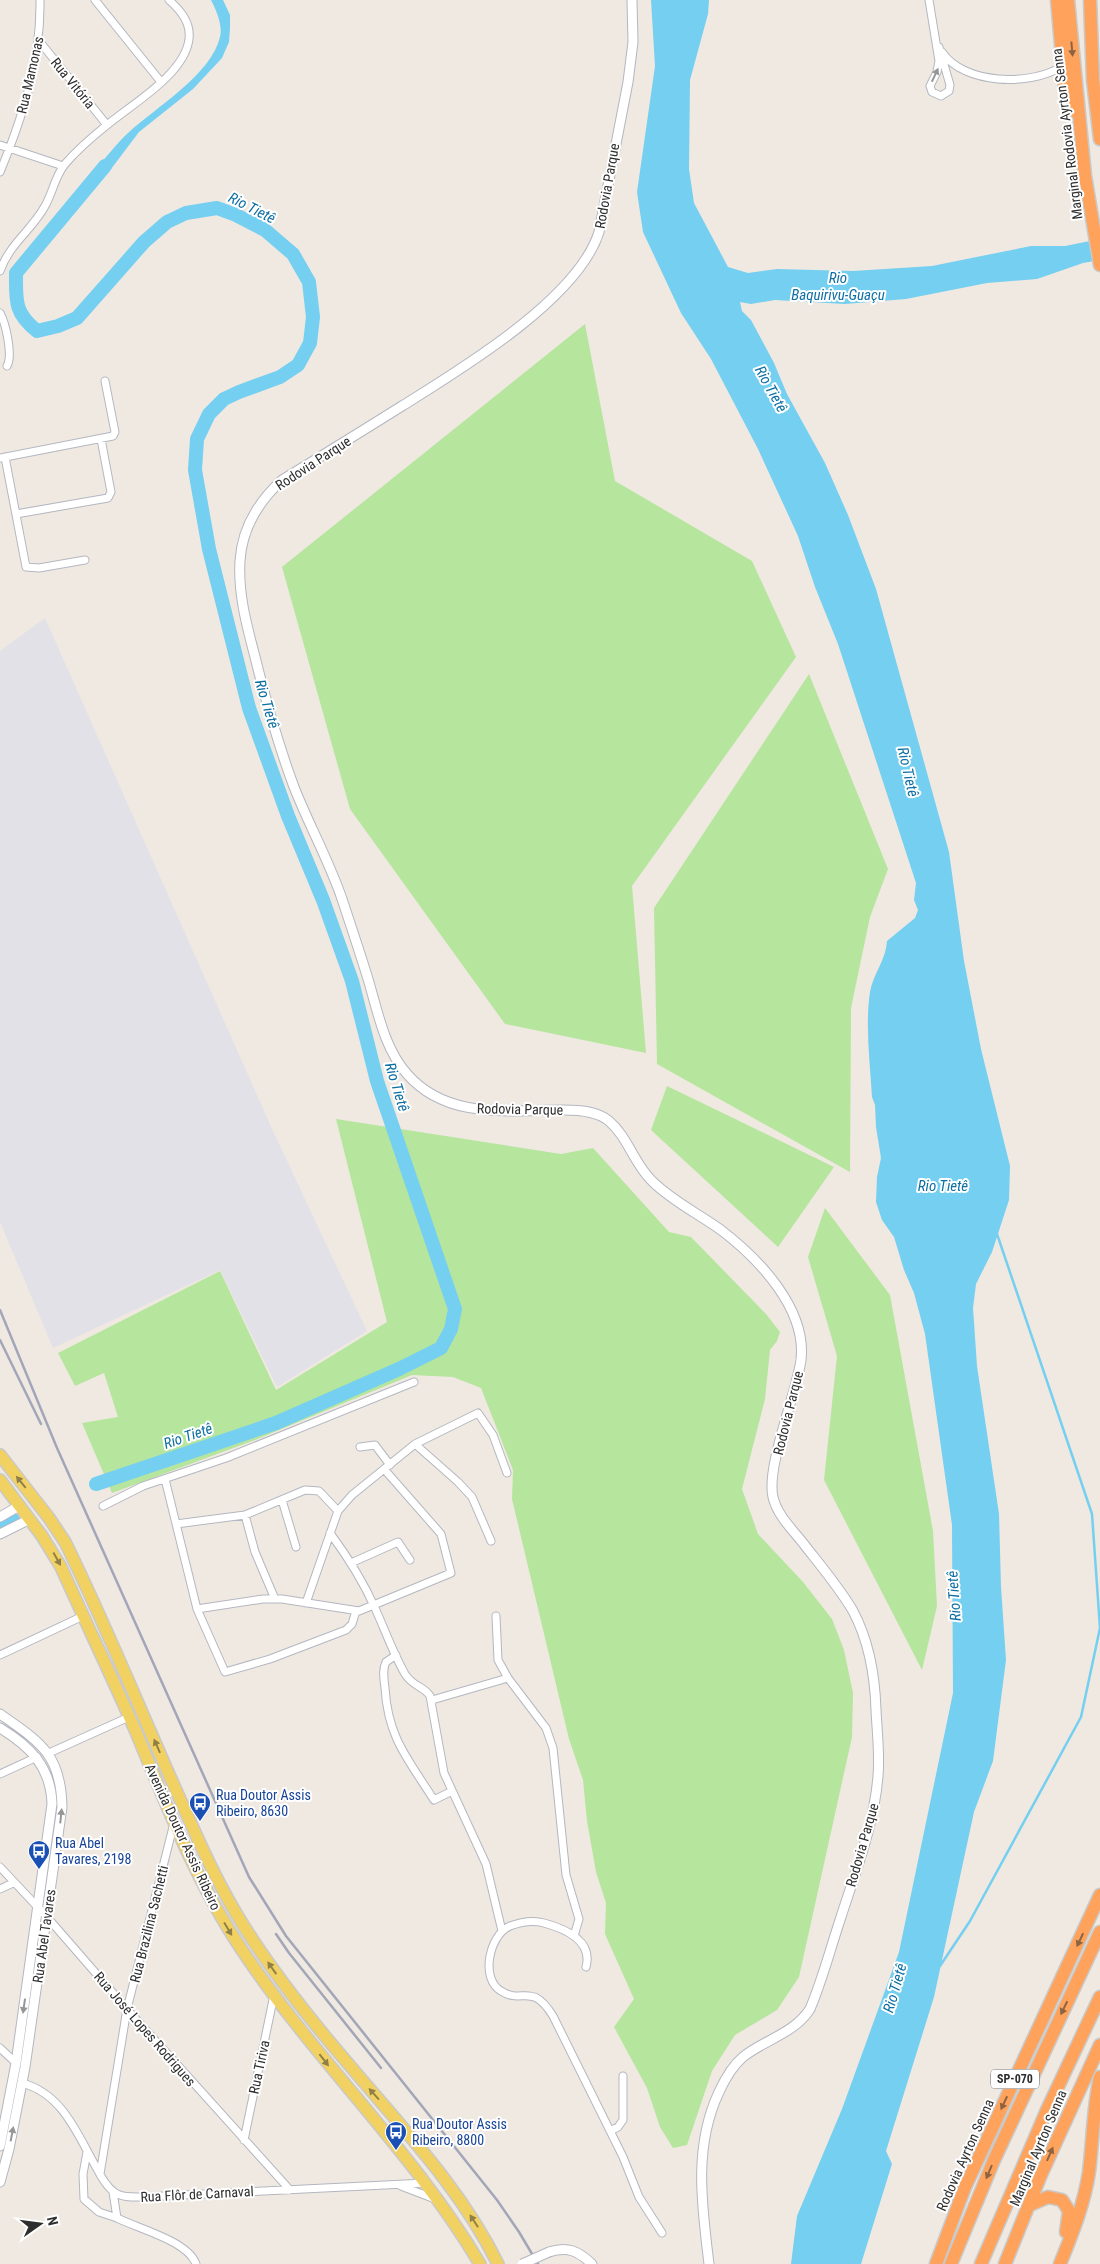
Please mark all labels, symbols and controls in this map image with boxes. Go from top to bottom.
street label: Rua Mamonas [13,35,47,115]
one-way arrow [1068,41,1076,57]
street label: Marginal Rodovia Ayrton Senna [1049,48,1085,220]
street label: Rua Vitória [48,54,98,112]
one-way arrow [931,68,939,82]
street label: Rodovia Parque [592,142,622,230]
water label: Rio Tietê [225,189,279,228]
water label: Rio Baquirivu-Guaçu [791,269,885,304]
water label: Rio Tietê [751,363,791,416]
street label: Rodovia Parque [272,433,354,493]
water label: Rio Tietê [251,677,283,731]
water label: Rio Tietê [894,745,922,799]
water label: Rio Tietê [381,1060,413,1114]
street label: Rodovia Parque [477,1100,564,1118]
water label: Rio Tietê [918,1177,968,1195]
street label: Rodovia Parque [770,1369,806,1457]
water label: Rio Tietê [161,1419,215,1453]
one-way arrow [15,1476,26,1489]
one-way arrow [53,1552,61,1567]
water label: Rio Tietê [943,1570,965,1622]
one-way arrow [152,1739,160,1753]
street label: Avenida Doutor Assis Ribeiro [142,1761,224,1913]
place label: Rua Doutor Assis Ribeiro, 8630 [216,1787,311,1819]
bus stop icon: Rua Doutor Assis Ribeiro, 8630 [188,1791,212,1822]
street label: Rodovia Parque [842,1801,882,1889]
one-way arrow [57,1808,65,1824]
place label: Rua Abel Tavares, 2198 [55,1835,131,1867]
bus stop icon: Rua Abel Tavares, 2198 [27,1839,51,1870]
street label: Rua Brazilina Sachetti [127,1864,171,1984]
street label: Rua Abel Tavares [29,1888,59,1984]
one-way arrow [224,1922,233,1935]
one-way arrow [1075,1933,1083,1947]
one-way arrow [267,1961,277,1974]
water label: Rio Tietê [879,1961,911,2015]
street label: Rua José Lopes Rodrigues [91,1969,199,2089]
one-way arrow [20,1999,28,2015]
one-way arrow [1060,2001,1068,2015]
street label: Rua Tiriva [246,2039,272,2095]
one-way arrow [319,2053,330,2066]
road number: SP-070 [991,2070,1039,2088]
one-way arrow [369,2087,380,2100]
street label: Marginal Ayrton Senna [1006,2087,1070,2209]
one-way arrow [1000,2096,1008,2110]
street label: Rodovia Ayrton Senna [933,2097,997,2213]
place label: Rua Doutor Assis Ribeiro, 8800 [412,2116,507,2148]
bus stop icon: Rua Doutor Assis Ribeiro, 8800 [384,2120,408,2151]
one-way arrow [8,2126,16,2142]
one-way arrow [1047,2147,1055,2161]
one-way arrow [985,2165,993,2179]
street label: Rua Flôr de Carnaval [140,2183,254,2205]
north arrow [15,2199,65,2249]
text: N [44,2215,61,2227]
one-way arrow [470,2215,479,2228]

